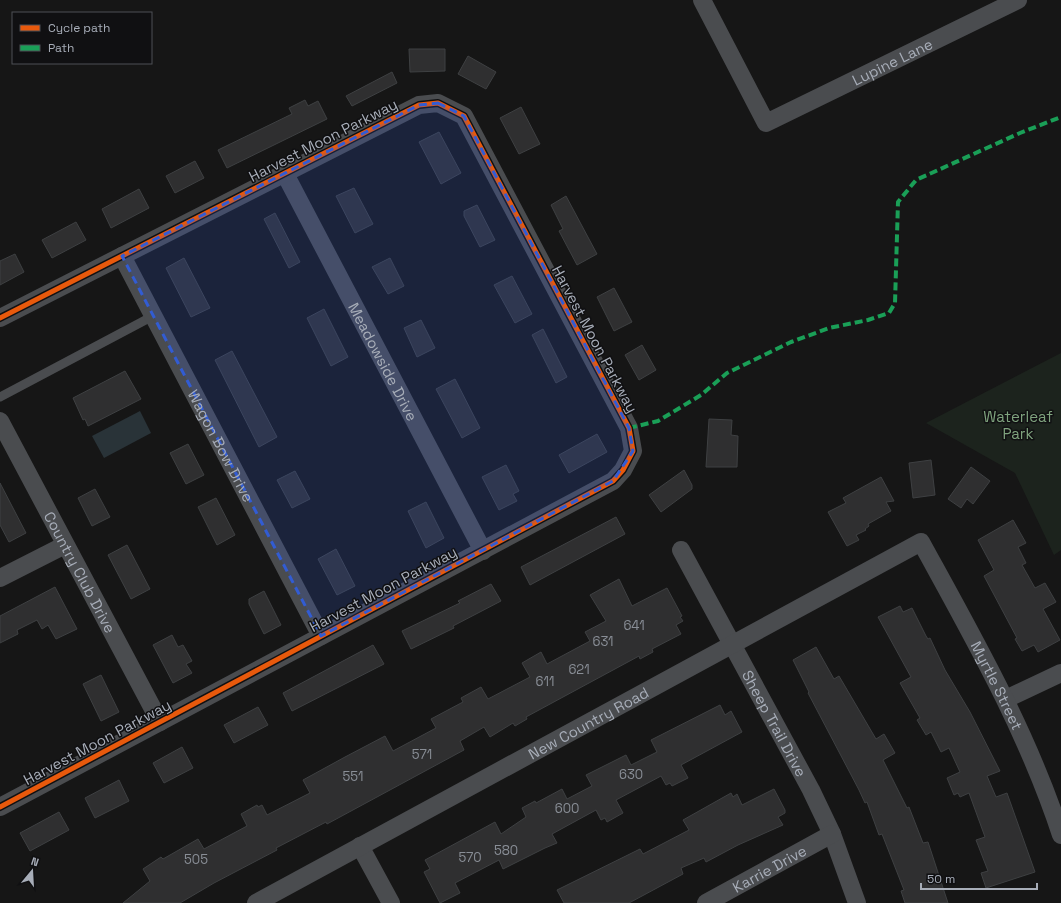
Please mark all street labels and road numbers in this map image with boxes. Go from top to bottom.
street label: Lupine Lane [849,34,936,89]
street label: Harvest Moon Parkway [245,94,401,186]
street label: Harvest Moon Parkway [548,262,642,416]
street label: Meadowside Drive [345,299,422,424]
street label: Wagon Bow Drive [184,386,259,505]
street label: Country Club Drive [40,508,120,636]
street label: Harvest Moon Parkway [306,542,460,636]
street label: Myrtle Street [967,638,1027,733]
street label: Sheep Trail Drive [738,667,811,780]
street label: New Country Road [525,682,652,763]
street label: Harvest Moon Parkway [20,695,174,789]
street label: Karrie Drive [729,840,810,896]

